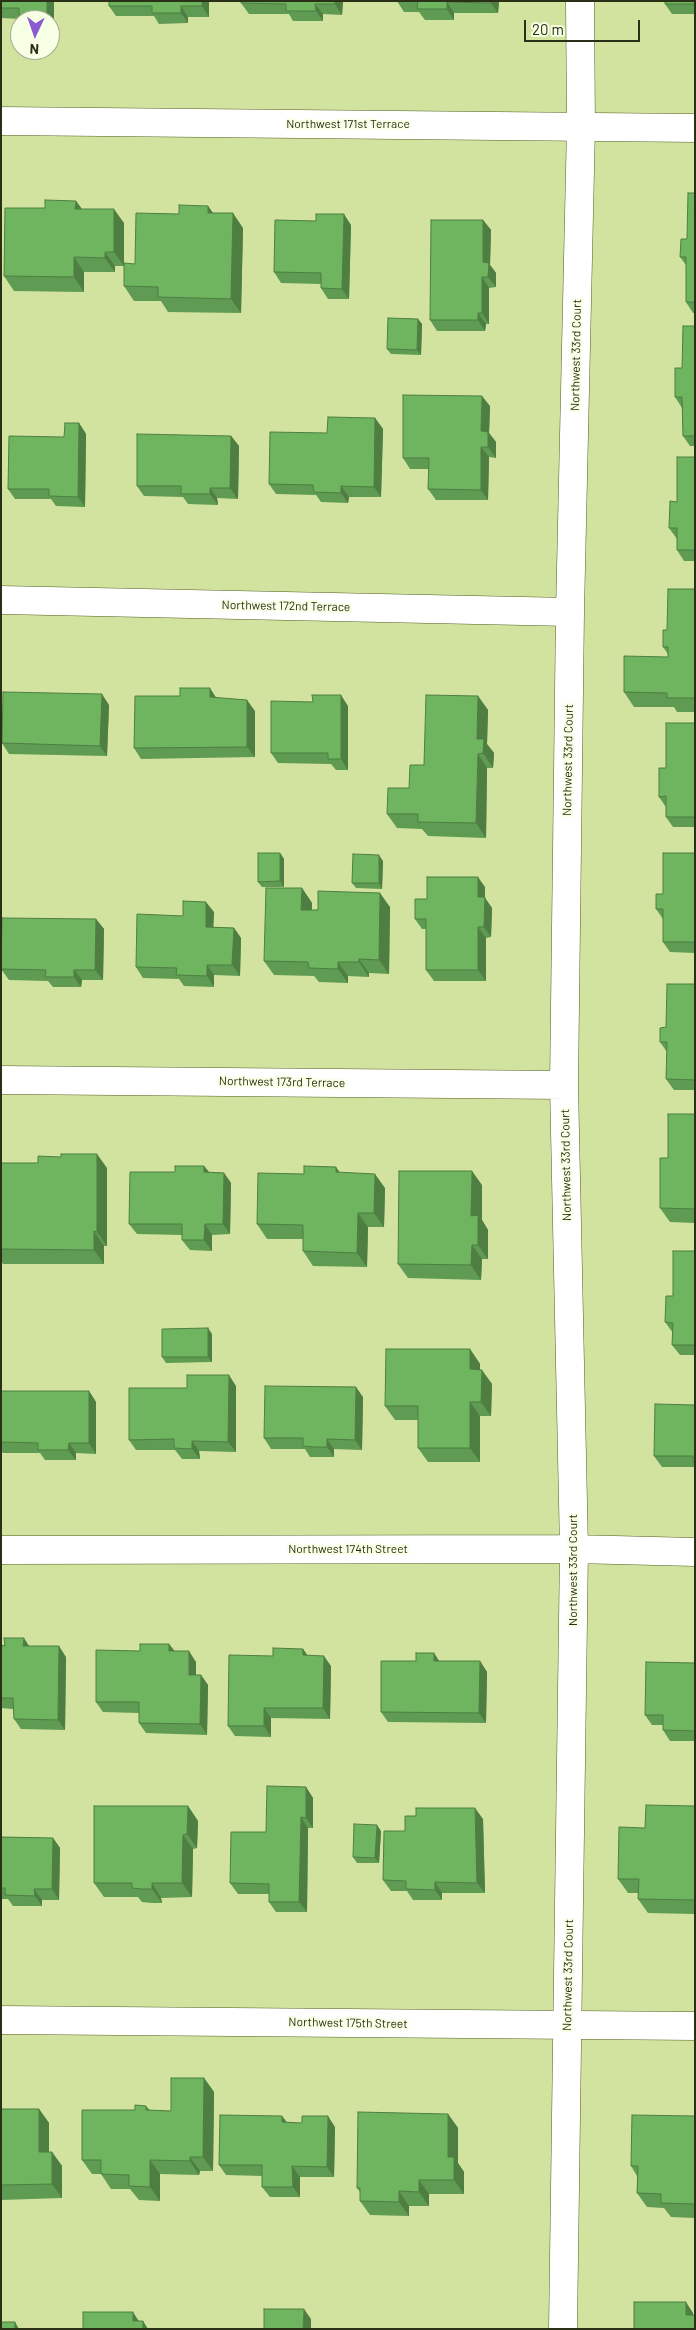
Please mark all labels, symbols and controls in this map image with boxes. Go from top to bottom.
north arrow [10,10,60,60]
scale bar [526,10,642,42]
text: 20 m [532,20,564,38]
text: N [29,41,39,58]
street label: Northwest 171st Terrace [286,117,410,131]
street label: Northwest 33rd Court [568,299,584,411]
street label: Northwest 172nd Terrace [222,598,350,614]
street label: Northwest 33rd Court [560,704,576,816]
street label: Northwest 173rd Terrace [219,1074,345,1090]
street label: Northwest 33rd Court [558,1109,574,1221]
street label: Northwest 33rd Court [566,1514,580,1626]
street label: Northwest 174th Street [288,1542,408,1556]
street label: Northwest 33rd Court [560,1919,576,2031]
street label: Northwest 175th Street [288,2015,408,2031]

